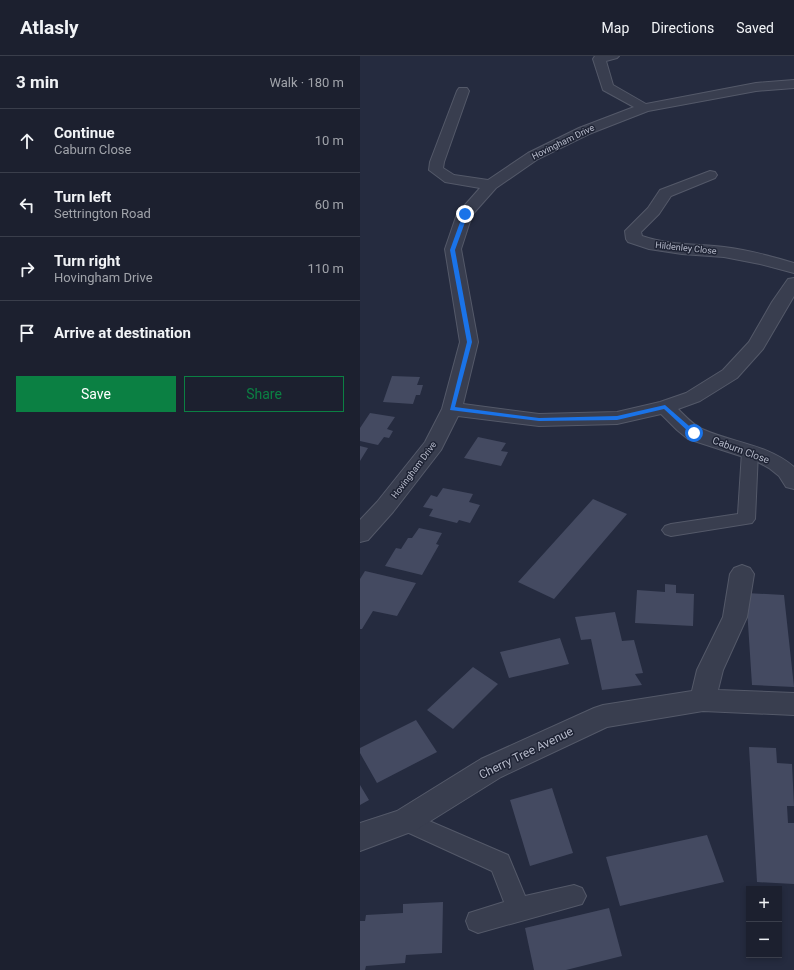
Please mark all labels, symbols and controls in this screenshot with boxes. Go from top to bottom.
text: Atlasly [20,16,79,39]
text: Map [602,20,629,36]
text: Directions [651,20,714,36]
text: Saved [736,20,774,36]
text: 3 min [16,72,59,92]
text: Walk · 180 m [269,75,344,90]
street label: Hovingham Drive [530,122,596,161]
text: Continue [54,124,115,142]
icon: ahead [16,130,38,152]
text: 10 m [315,133,344,148]
text: Caburn Close [54,142,131,157]
text: Turn left [54,188,111,206]
icon: left [16,194,38,216]
text: 60 m [315,197,344,212]
route end [456,205,474,223]
text: Settrington Road [54,206,151,221]
street label: Hildenley Close [655,240,717,256]
text: Turn right [54,252,120,270]
icon: right [16,258,38,280]
text: 110 m [307,261,344,276]
text: Hovingham Drive [54,270,153,285]
icon: arrive [16,322,38,344]
text: Arrive at destination [54,324,191,342]
button: Save [16,376,176,412]
button: Share [184,376,344,412]
route start [685,424,703,442]
street label: Caburn Close [711,435,771,465]
street label: Hovingham Drive [389,440,439,500]
street label: Cherry Tree Avenue [477,724,575,782]
map controls [746,886,782,958]
button: + [746,886,782,922]
button: − [746,922,782,958]

